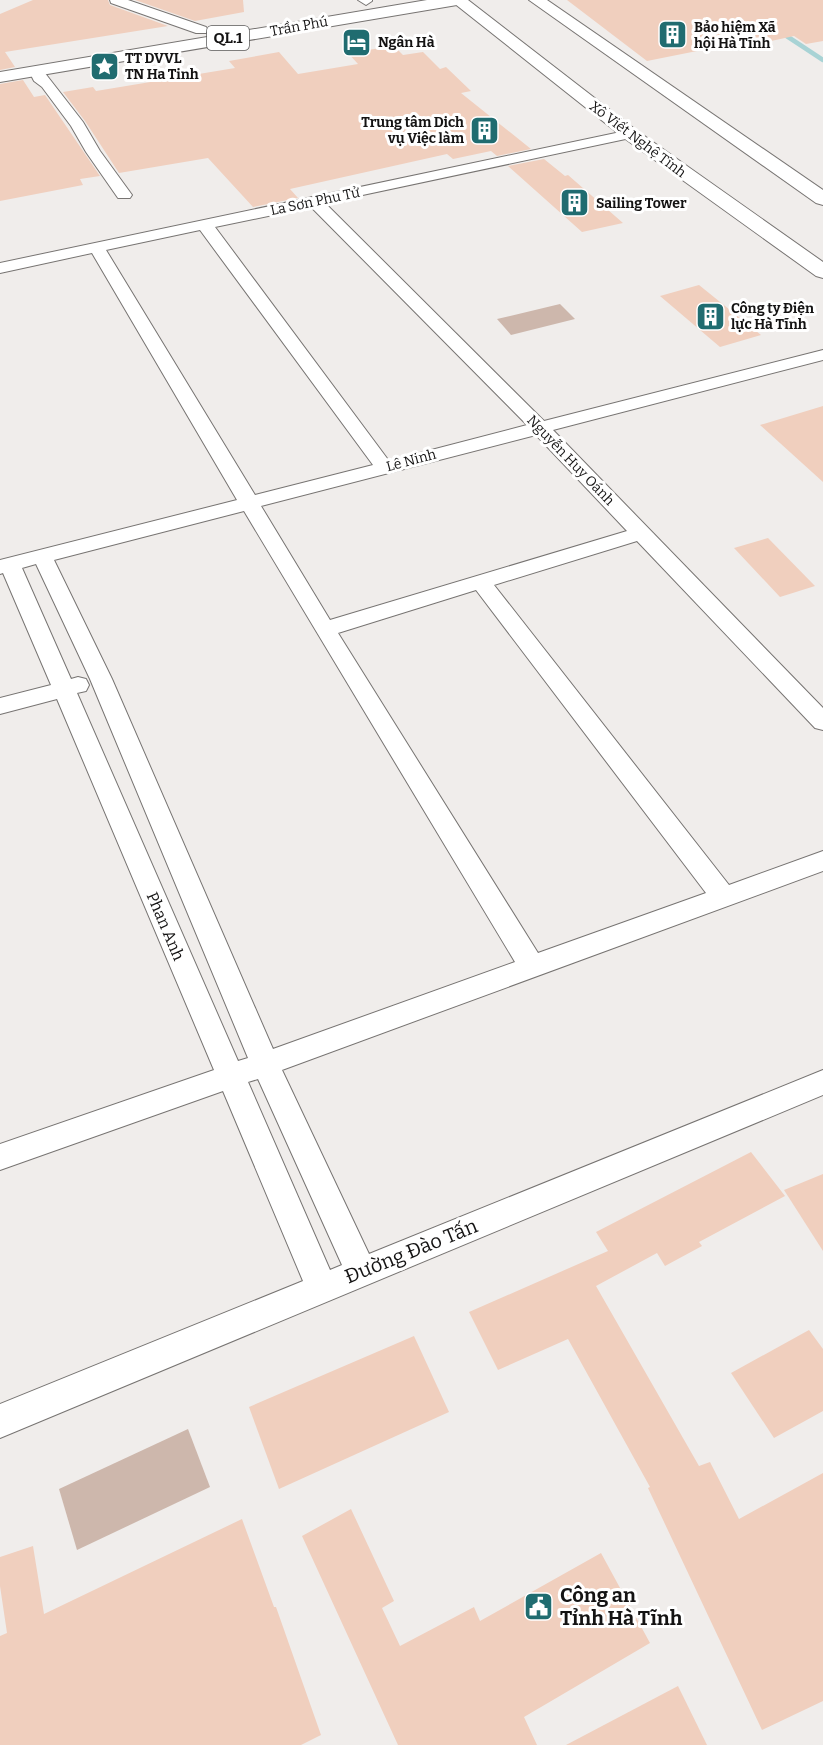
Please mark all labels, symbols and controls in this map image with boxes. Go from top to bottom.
street label: Trần Phú [269,12,330,40]
building icon: Bảo hiệm Xã hội Hà Tĩnh [657,19,689,51]
place label: Bảo hiệm Xã hội Hà Tĩnh [694,19,776,52]
road number: QL.1 [207,26,249,50]
hotel icon: Ngân Hà [341,26,373,58]
place label: Ngân Hà [378,34,435,51]
place icon: TT DVVL TN Ha Tinh [88,50,120,82]
place label: TT DVVL TN Ha Tinh [125,50,199,83]
street label: Xô Viết Nghệ Tĩnh [586,97,690,181]
place label: Trung tâm Dịch vụ Việc làm [361,114,465,147]
building icon: Trung tâm Dịch vụ Việc làm [469,114,501,146]
street label: La Sơn Phu Tử [269,184,362,219]
building icon: Sailing Tower [559,187,591,219]
place label: Sailing Tower [596,195,687,212]
building icon: Công ty Điện lực Hà Tĩnh [694,300,726,332]
place label: Công ty Điện lực Hà Tĩnh [731,300,814,333]
street label: Nguyễn Huy Oánh [523,412,618,509]
street label: Lê Ninh [384,446,438,475]
street label: Phan Anh [143,889,188,963]
street label: Đường Đào Tấn [341,1213,481,1288]
place label: Công an Tỉnh Hà Tĩnh [560,1583,683,1630]
public building icon: Công an Tỉnh Hà Tĩnh [523,1591,555,1623]

